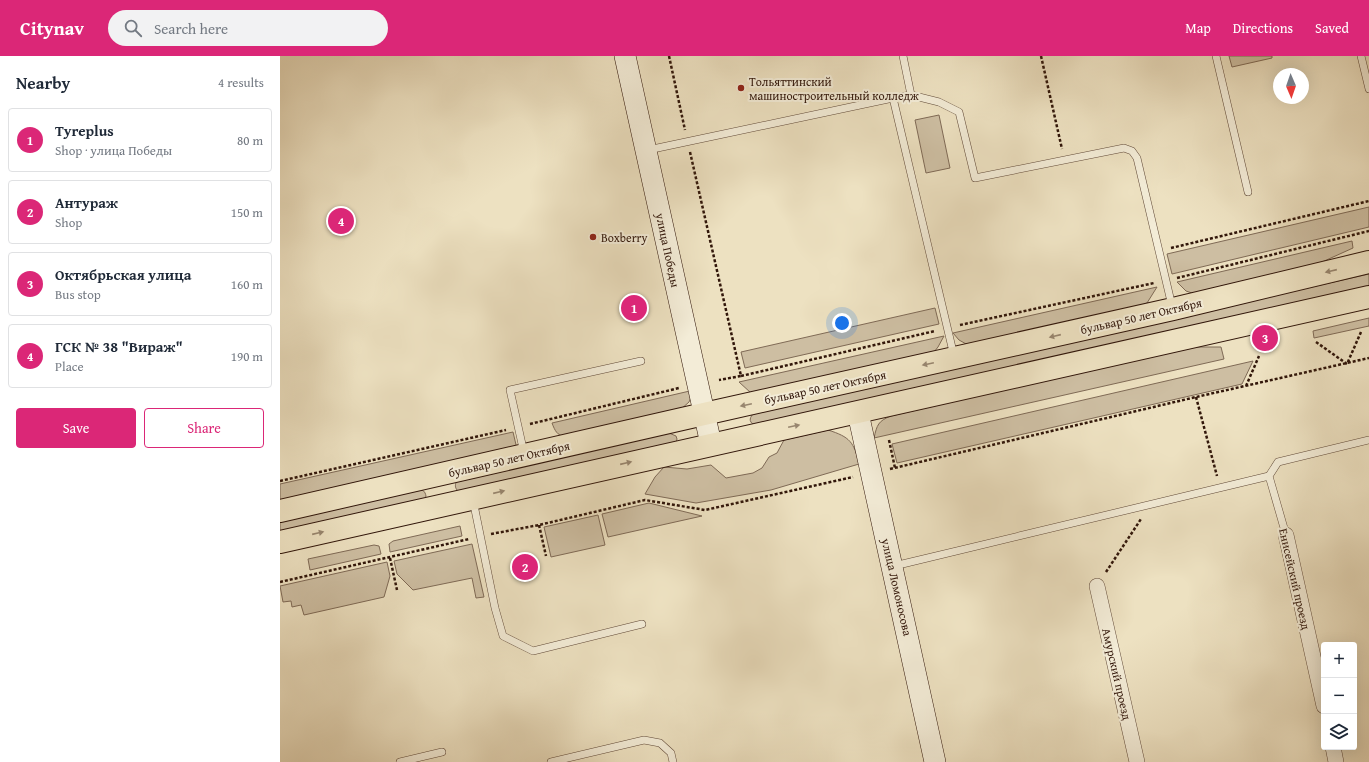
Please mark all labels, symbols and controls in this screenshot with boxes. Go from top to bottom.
search box [108,10,388,46]
text: Citynav [20,14,84,42]
icon: search [122,17,144,39]
text: Search here [154,18,228,39]
text: Map [1185,18,1211,38]
text: Directions [1233,18,1293,38]
text: Saved [1315,18,1349,38]
north arrow [1273,68,1309,104]
text: Nearby [16,70,70,95]
text: 4 results [218,73,264,92]
place label: Тольяттинский машиностроительный колледж [749,73,919,104]
marker: Тольяттинский машиностроительный колледж [736,83,746,93]
text: Tyreplus [55,120,114,141]
text: 1 [27,131,33,150]
text: 80 m [237,131,263,150]
text: Shop · улица Победы [55,141,172,160]
text: Антураж [55,192,118,213]
text: 2 [27,203,33,222]
text: 150 m [231,203,263,222]
pin: 4 [328,206,354,236]
street label: улица Победы [652,210,684,289]
text: Shop [55,213,82,232]
place label: Boxberry [601,229,648,246]
marker: Boxberry [588,232,598,242]
text: Октябрьская улица [55,264,191,285]
one-way arrow [1325,268,1337,274]
text: 3 [27,275,33,294]
text: 160 m [231,275,263,294]
text: Bus stop [55,285,101,304]
pin: 1 [621,293,647,323]
street label: бульвар 50 лет Октября [1079,294,1203,338]
your location [832,313,852,333]
pin: 3 [1252,323,1278,353]
one-way arrow [1048,333,1061,339]
text: ГСК № 38 "Вираж" [55,336,183,357]
text: 4 [27,347,33,366]
text: 190 m [231,347,263,366]
text: Place [55,357,84,376]
one-way arrow [922,362,934,368]
street label: бульвар 50 лет Октября [762,366,888,408]
one-way arrow [740,402,752,408]
button: Save [16,408,136,448]
button: Share [144,408,264,448]
one-way arrow [788,423,800,429]
street label: бульвар 50 лет Октября [447,437,571,481]
one-way arrow [620,460,632,466]
one-way arrow [493,489,506,495]
street label: Енисейский проезд [1275,527,1315,632]
one-way arrow [312,530,324,536]
street label: улица Ломоносова [877,536,917,638]
pin: 2 [512,552,538,582]
street label: Амурский проезд [1098,626,1136,722]
map controls [1321,642,1357,750]
button: + [1321,642,1357,678]
button: − [1321,678,1357,714]
button: layers [1321,714,1357,750]

